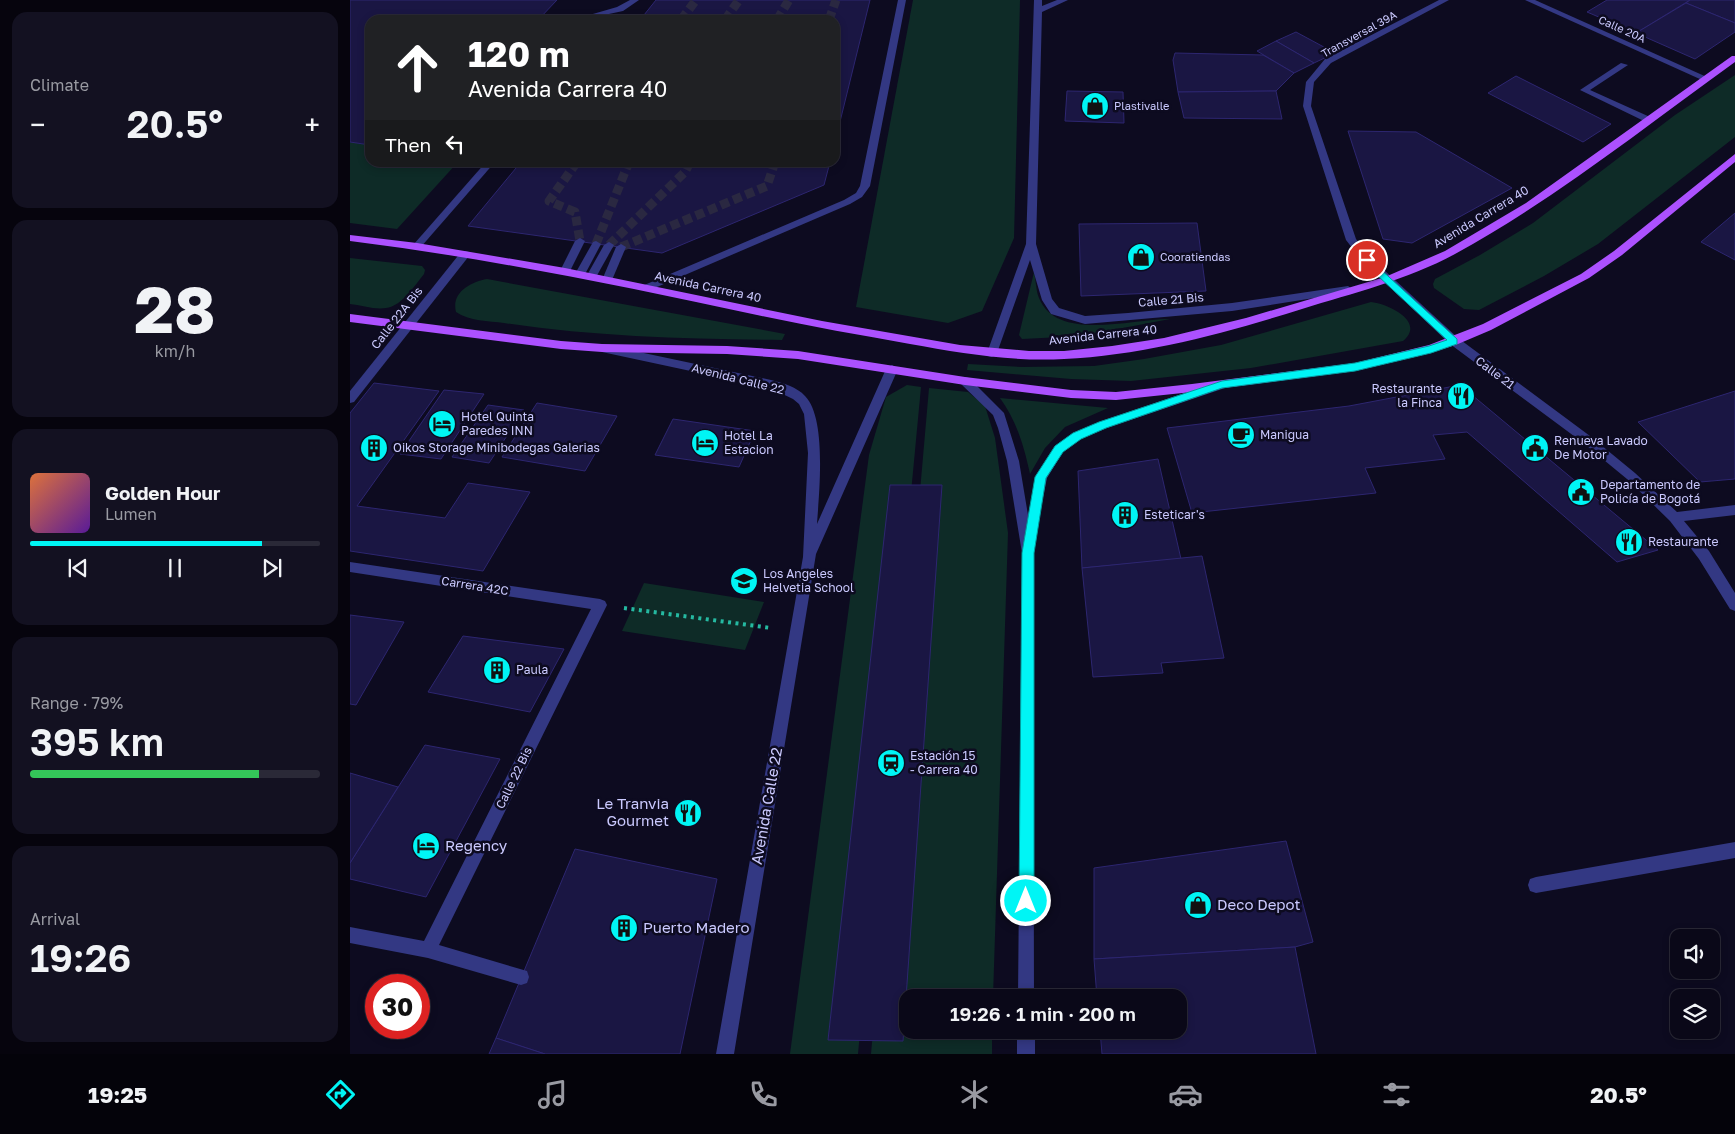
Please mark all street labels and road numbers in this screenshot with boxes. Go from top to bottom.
street label: Transversal 39A [1319,7,1399,60]
street label: Calle 20A [1597,12,1648,45]
street label: Avenida Carrera 40 [1430,182,1531,251]
street label: Avenida Carrera 40 [653,268,763,305]
street label: Calle 22A Bis [368,284,426,352]
street label: Calle 21 Bis [1137,289,1204,310]
street label: Avenida Carrera 40 [1048,321,1158,348]
street label: Calle 21 [1473,353,1518,392]
street label: Avenida Calle 22 [690,360,786,397]
street label: Carrera 42C [440,573,510,598]
street label: Calle 22 Bis [492,744,535,811]
street label: Avenida Calle 22 [747,746,785,866]

